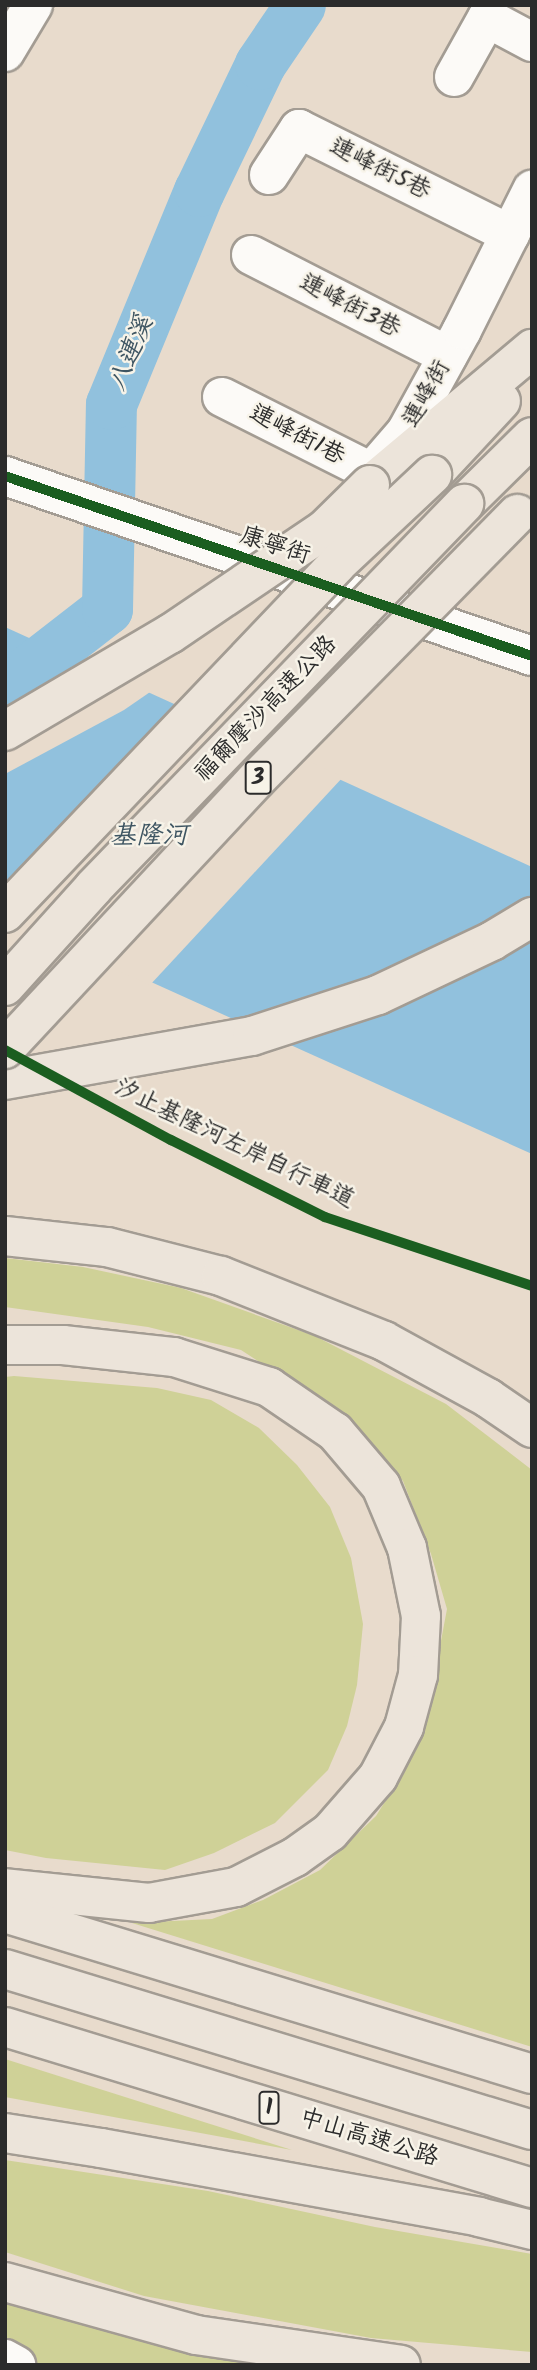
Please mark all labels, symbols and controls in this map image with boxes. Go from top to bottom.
street label: 連峰街5巷 [325,132,435,206]
street label: 連峰街3巷 [295,268,405,344]
water label: 八連溪 [103,312,161,396]
street label: 連峰街 [397,356,457,432]
street label: 連峰街1巷 [244,399,350,471]
street label: 康寧街 [236,521,314,571]
street label: 福爾摩沙高速公路 [189,630,343,788]
road number: 3 [244,758,272,798]
water label: 基隆河 [110,821,188,853]
street label: 汐止基隆河左岸自行車道 [109,1073,359,1215]
road number: 1 [258,2088,280,2128]
street label: 中山高速公路 [296,2103,442,2173]

